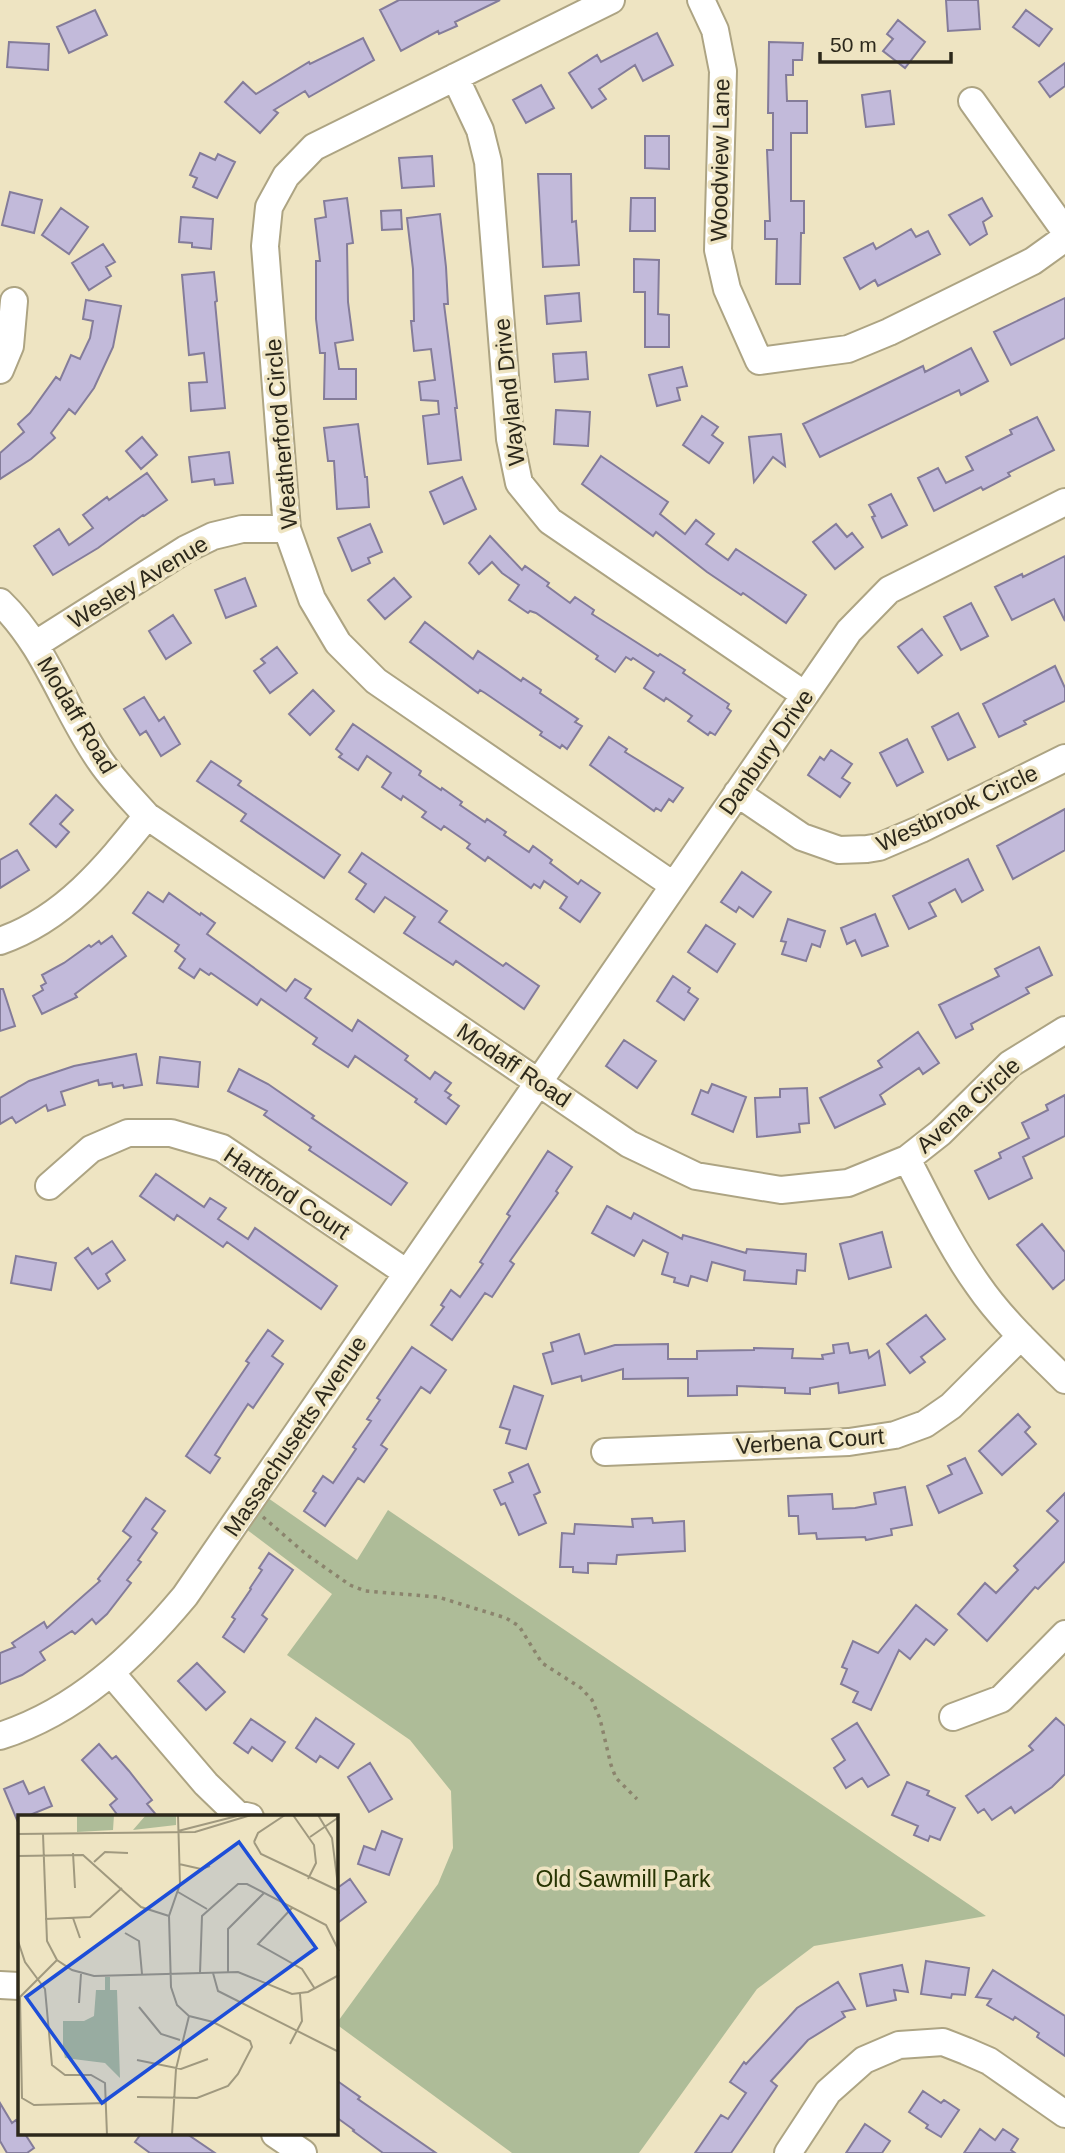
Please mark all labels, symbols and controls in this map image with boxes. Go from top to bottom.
scale bar [820,21,951,65]
text: 50 m [830,33,877,56]
street label: Woodview Lane [706,78,734,242]
street label: Wayland Drive [488,317,530,467]
street label: Weatherford Circle [260,338,302,530]
street label: Wesley Avenue [64,530,212,634]
street label: Modaff Road [32,652,122,778]
street label: Danbury Drive [713,684,819,820]
street label: Westbrook Circle [872,759,1042,857]
street label: Modaff Road [452,1018,576,1112]
street label: Avena Circle [911,1052,1025,1158]
street label: Hartford Court [219,1141,355,1245]
street label: Massachusetts Avenue [218,1331,372,1541]
street label: Verbena Court [735,1423,885,1459]
inset map [18,1815,338,2136]
park label: Old Sawmill Park [535,1866,711,1892]

